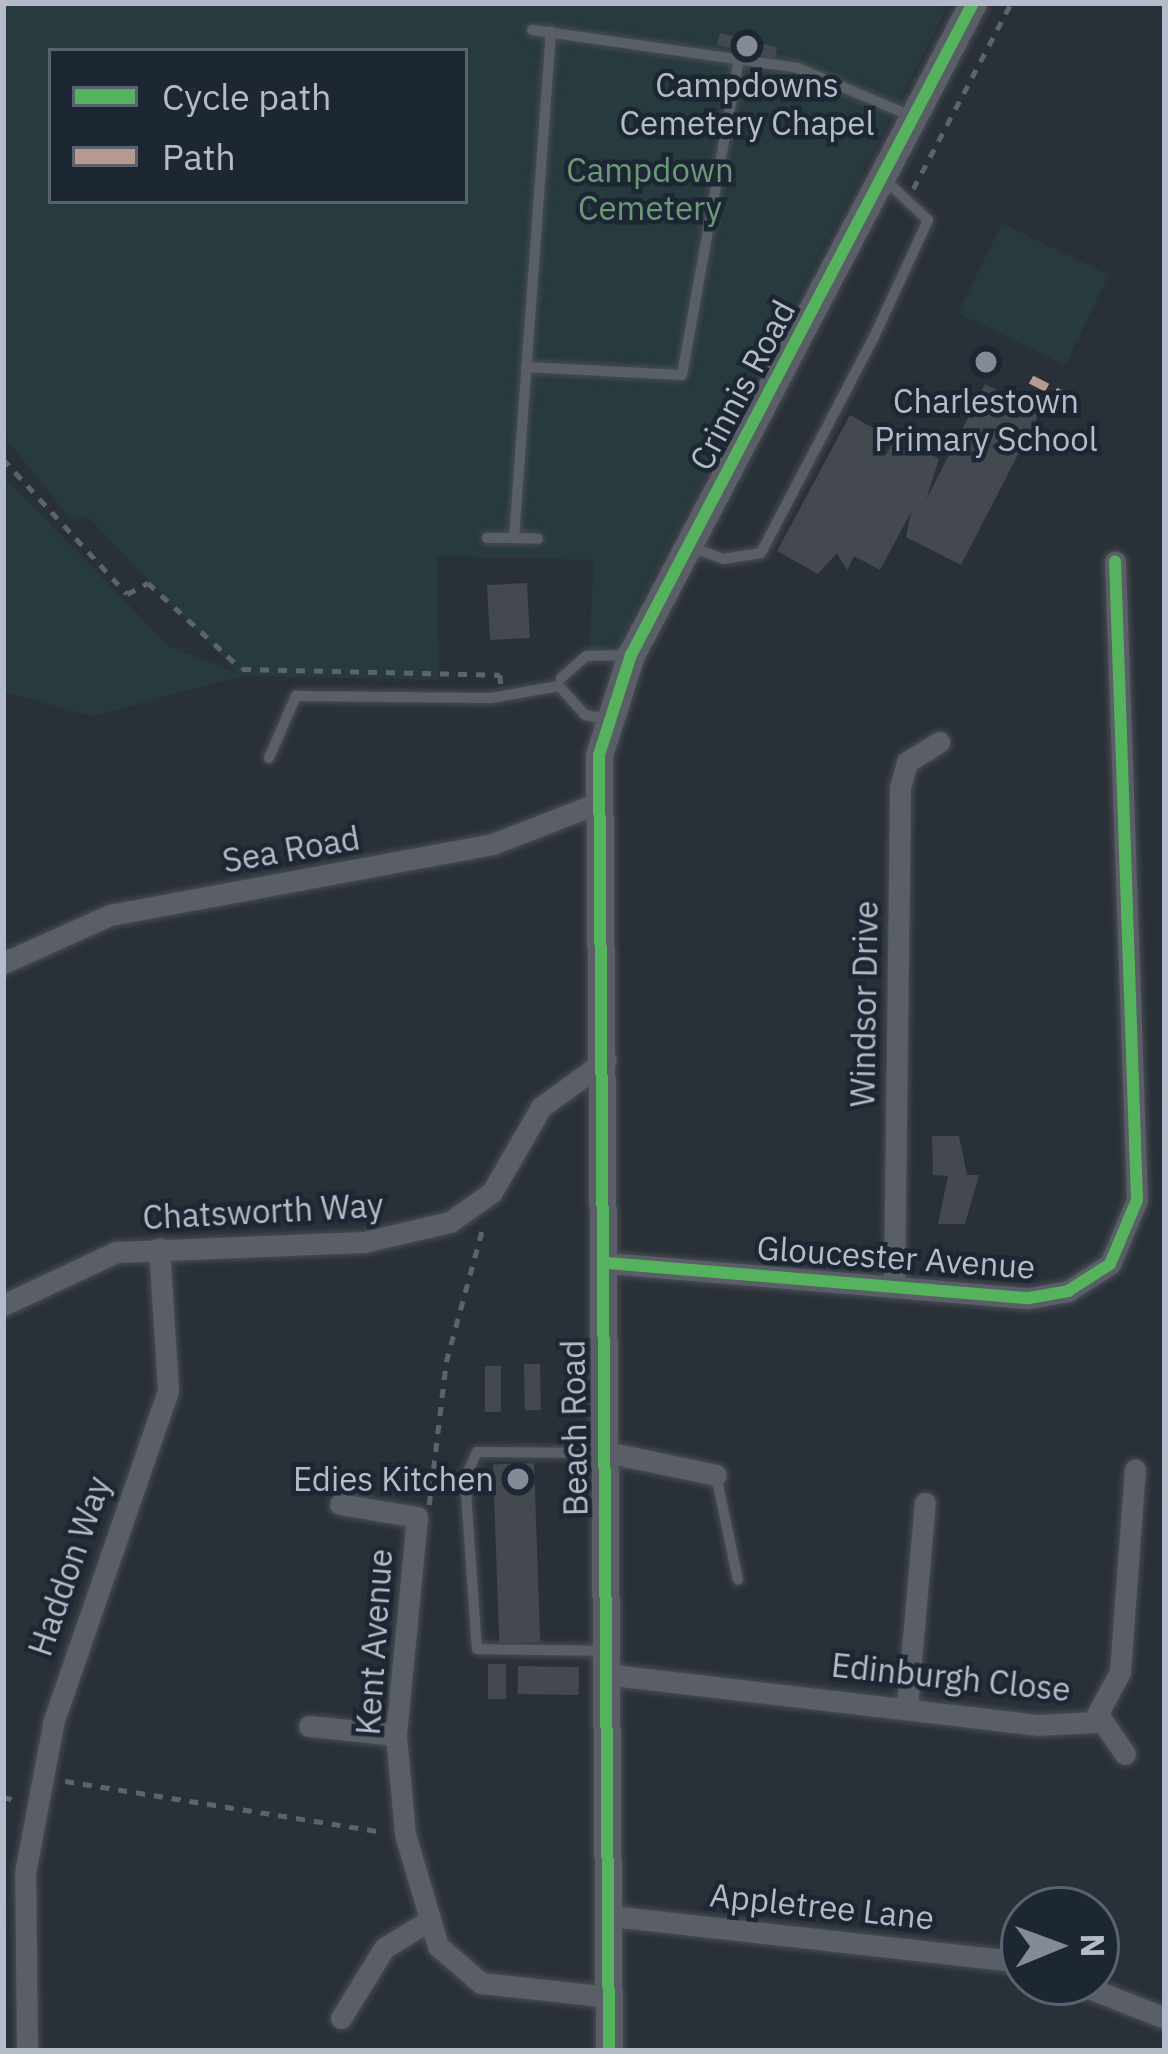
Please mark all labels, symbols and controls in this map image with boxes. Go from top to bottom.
marker: Campdowns Cemetery Chapel [734,33,760,59]
legend [48,48,468,204]
place label: Campdowns Cemetery Chapel [620,65,874,143]
text: Cycle path [162,73,332,120]
text: Path [162,133,236,180]
park label: Campdown Cemetery [566,150,734,228]
street label: Crinnis Road [681,293,803,477]
marker: Charlestown Primary School [973,349,999,375]
place label: Charlestown Primary School [874,381,1098,459]
street label: Sea Road [219,817,363,881]
street label: Windsor Drive [842,900,886,1108]
street label: Chatsworth Way [142,1185,384,1237]
street label: Gloucester Avenue [755,1228,1037,1286]
street label: Beach Road [553,1340,595,1516]
place label: Edies Kitchen [293,1459,494,1499]
marker: Edies Kitchen [505,1466,531,1492]
street label: Haddon Way [20,1471,118,1661]
street label: Kent Avenue [348,1548,400,1736]
street label: Edinburgh Close [829,1645,1073,1709]
street label: Appletree Lane [708,1875,936,1937]
north arrow [1000,1886,1120,2006]
text: N [1072,1933,1115,1958]

